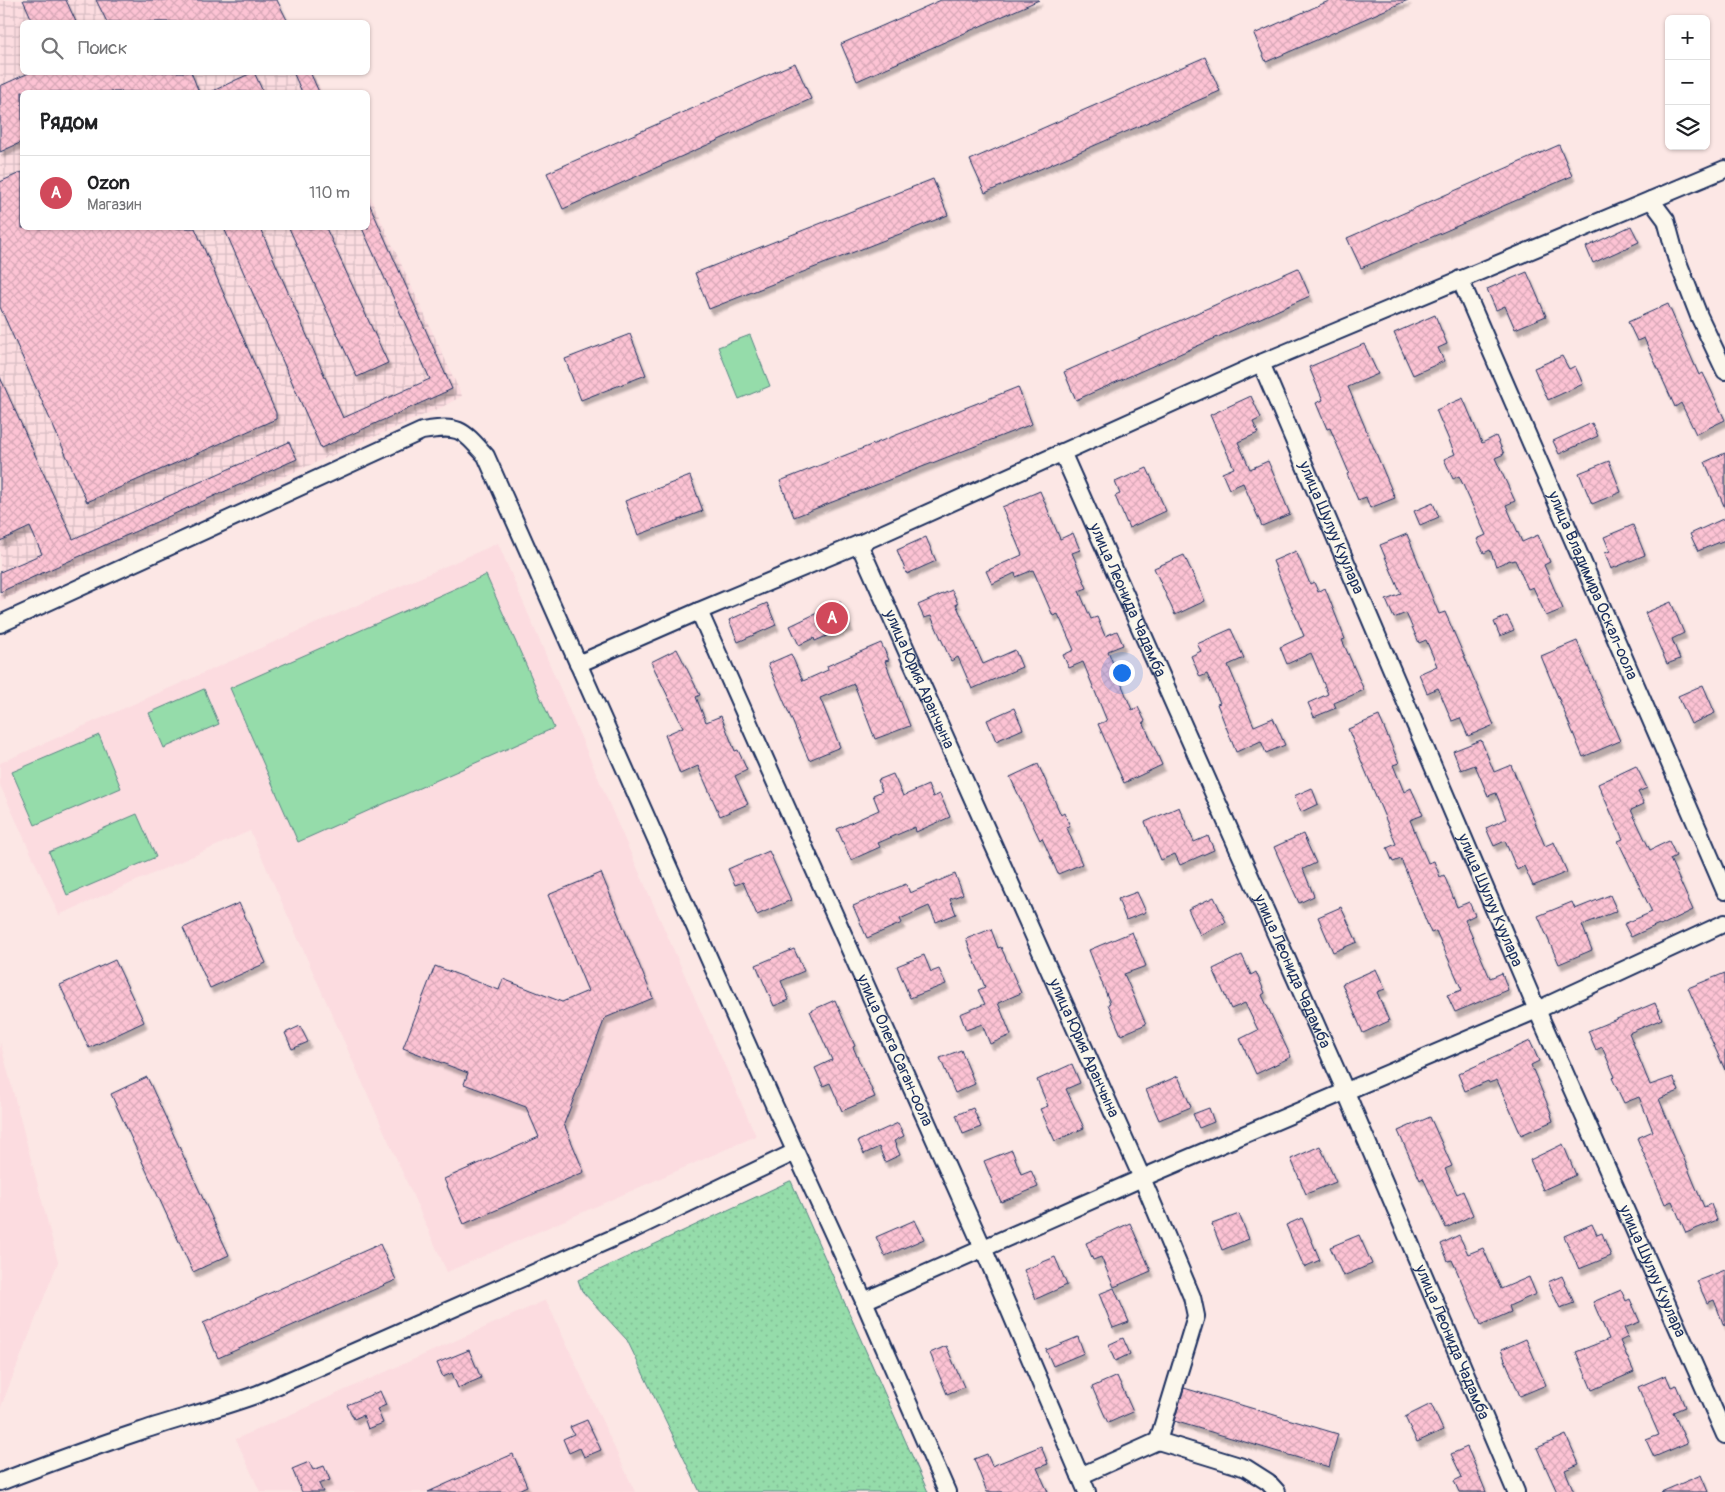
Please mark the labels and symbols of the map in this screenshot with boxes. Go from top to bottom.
street label: улица Шулуу Куулара [1294,457,1368,597]
street label: улица Владимира Оскал-оола [1543,487,1642,683]
street label: улица Леонида Чадамба [1084,519,1171,680]
pin: A [816,599,848,637]
street label: улица Юрия Аранчына [879,606,959,752]
your location [1109,660,1135,686]
street label: улица Шулуу Куулара [1453,830,1527,970]
street label: улица Леонида Чадамба [1249,890,1335,1051]
street label: улица Олега Саган-оола [852,970,937,1129]
street label: улица Юрия Аранчына [1044,975,1124,1121]
street label: улица Шулуу Куулара [1614,1201,1691,1340]
street label: улица Леонида Чадамба [1410,1261,1494,1423]

